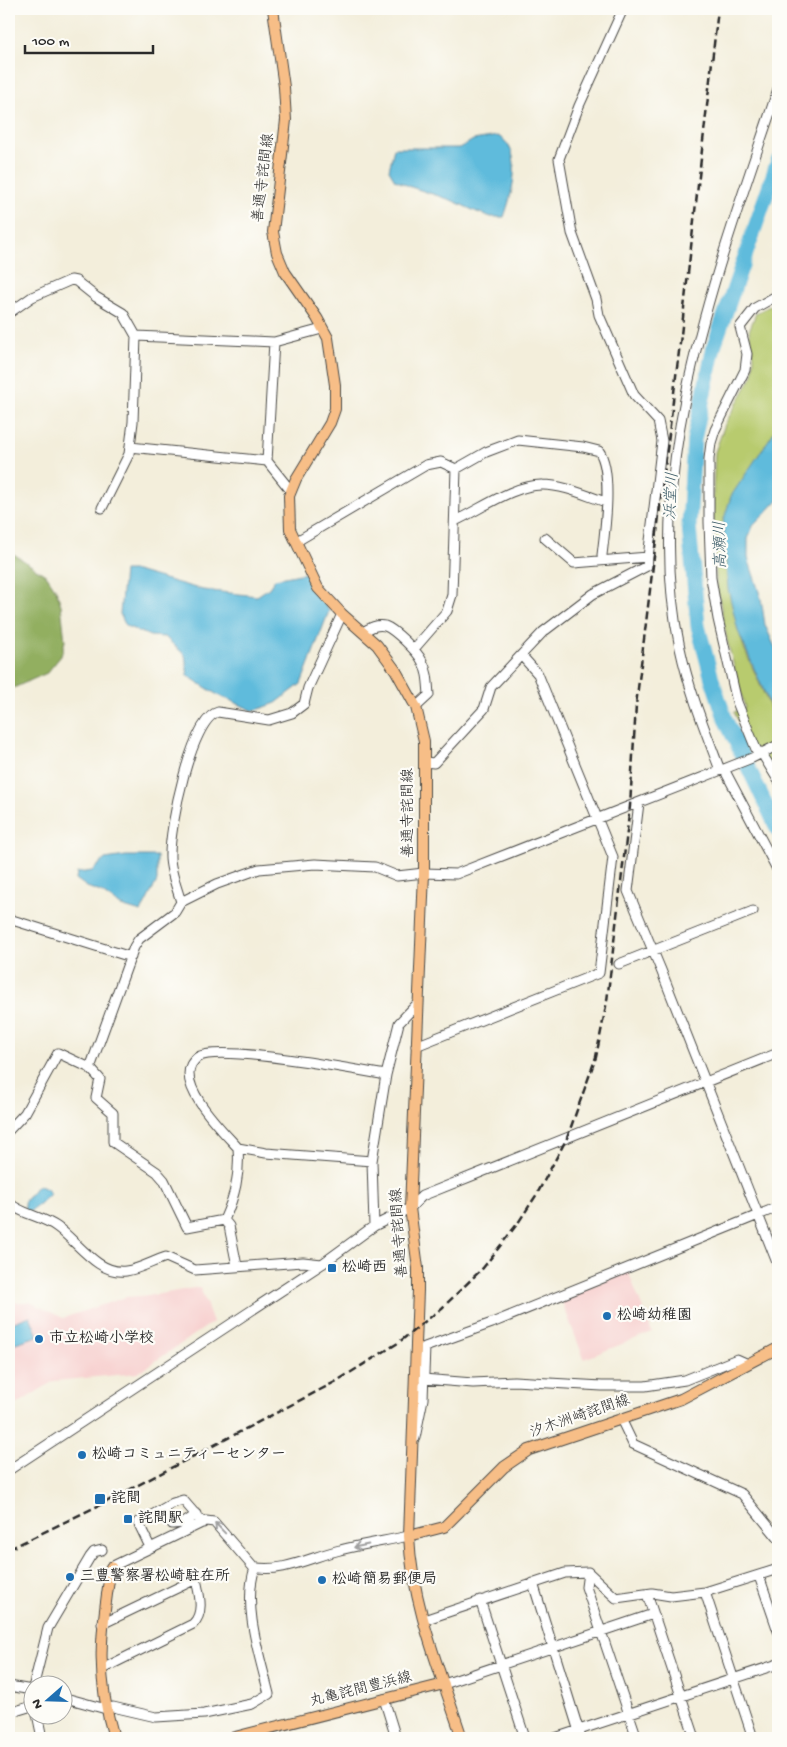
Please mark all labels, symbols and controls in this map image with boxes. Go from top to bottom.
scale bar [25,22,152,54]
text: 100 m [31,33,70,51]
street label: 善通寺詫間線 [249,132,278,224]
water label: 浜堂川 [661,471,684,520]
water label: 高瀬川 [711,521,732,569]
street label: 善通寺詫間線 [399,768,418,858]
street label: 善通寺詫間線 [387,1187,412,1279]
place label: 松崎西 [342,1258,387,1277]
marker: 松崎西 [326,1262,338,1274]
place label: 松崎幼稚園 [617,1306,692,1325]
marker: 松崎幼稚園 [601,1310,613,1322]
place label: 市立松崎小学校 [49,1329,154,1348]
marker: 市立松崎小学校 [33,1333,45,1345]
street label: 汐木洲崎詫間線 [527,1390,633,1443]
place label: 松崎コミュニティーセンター [92,1445,286,1464]
marker: 松崎コミュニティーセンター [76,1449,88,1461]
place label: 詫間 [111,1489,141,1508]
marker: 詫間 [93,1492,107,1506]
place label: 詫間駅 [138,1509,183,1528]
marker: 詫間駅 [122,1513,134,1525]
one-way arrow [214,1522,226,1535]
one-way arrow [354,1541,370,1551]
place label: 三豊警察署松崎駐在所 [80,1567,230,1586]
place label: 松崎簡易郵便局 [332,1570,437,1589]
marker: 三豊警察署松崎駐在所 [64,1571,76,1583]
marker: 松崎簡易郵便局 [316,1574,328,1586]
street label: 丸亀詫間豊浜線 [308,1668,414,1711]
north arrow [22,1674,72,1724]
text: N [29,1696,48,1711]

